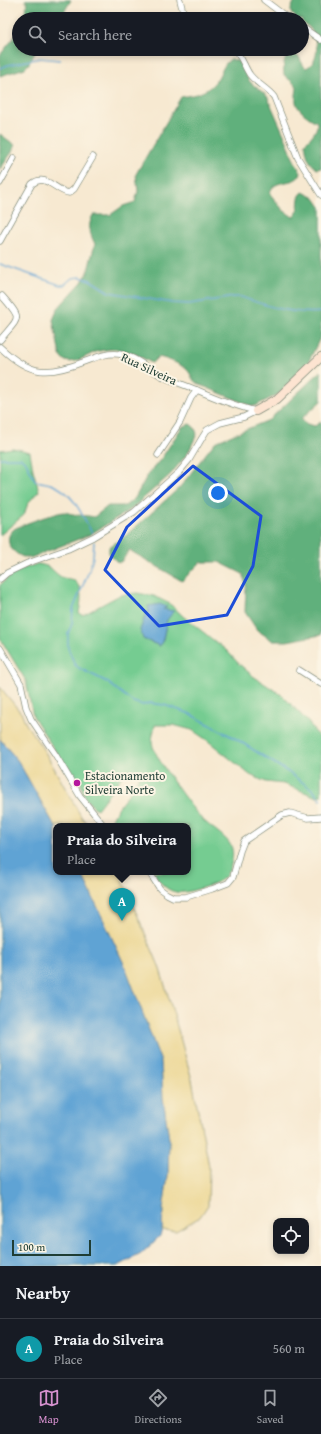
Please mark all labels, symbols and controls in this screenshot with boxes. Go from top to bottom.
search box [12,12,309,56]
icon: search [26,23,48,45]
text: Search here [58,24,132,45]
street label: Rua Silveira [119,348,180,389]
your location [208,483,228,503]
place label: Estacionamento Silveira Norte [85,767,166,798]
marker: Estacionamento Silveira Norte [72,778,82,788]
popup [53,823,191,875]
text: Praia do Silveira [67,829,177,850]
text: Place [67,850,96,869]
pin: A [109,888,135,921]
map controls [273,1218,309,1254]
button: locate [273,1218,309,1254]
scale bar [12,1238,91,1257]
text: 100 m [18,1239,45,1255]
text: Nearby [16,1280,70,1305]
text: Praia do Silveira [54,1329,164,1350]
text: A [25,1339,33,1358]
text: 560 m [273,1339,305,1358]
text: Place [54,1350,83,1369]
tab: Map [38,1387,60,1427]
tab: Directions [135,1387,182,1427]
tab: Saved [257,1387,283,1427]

